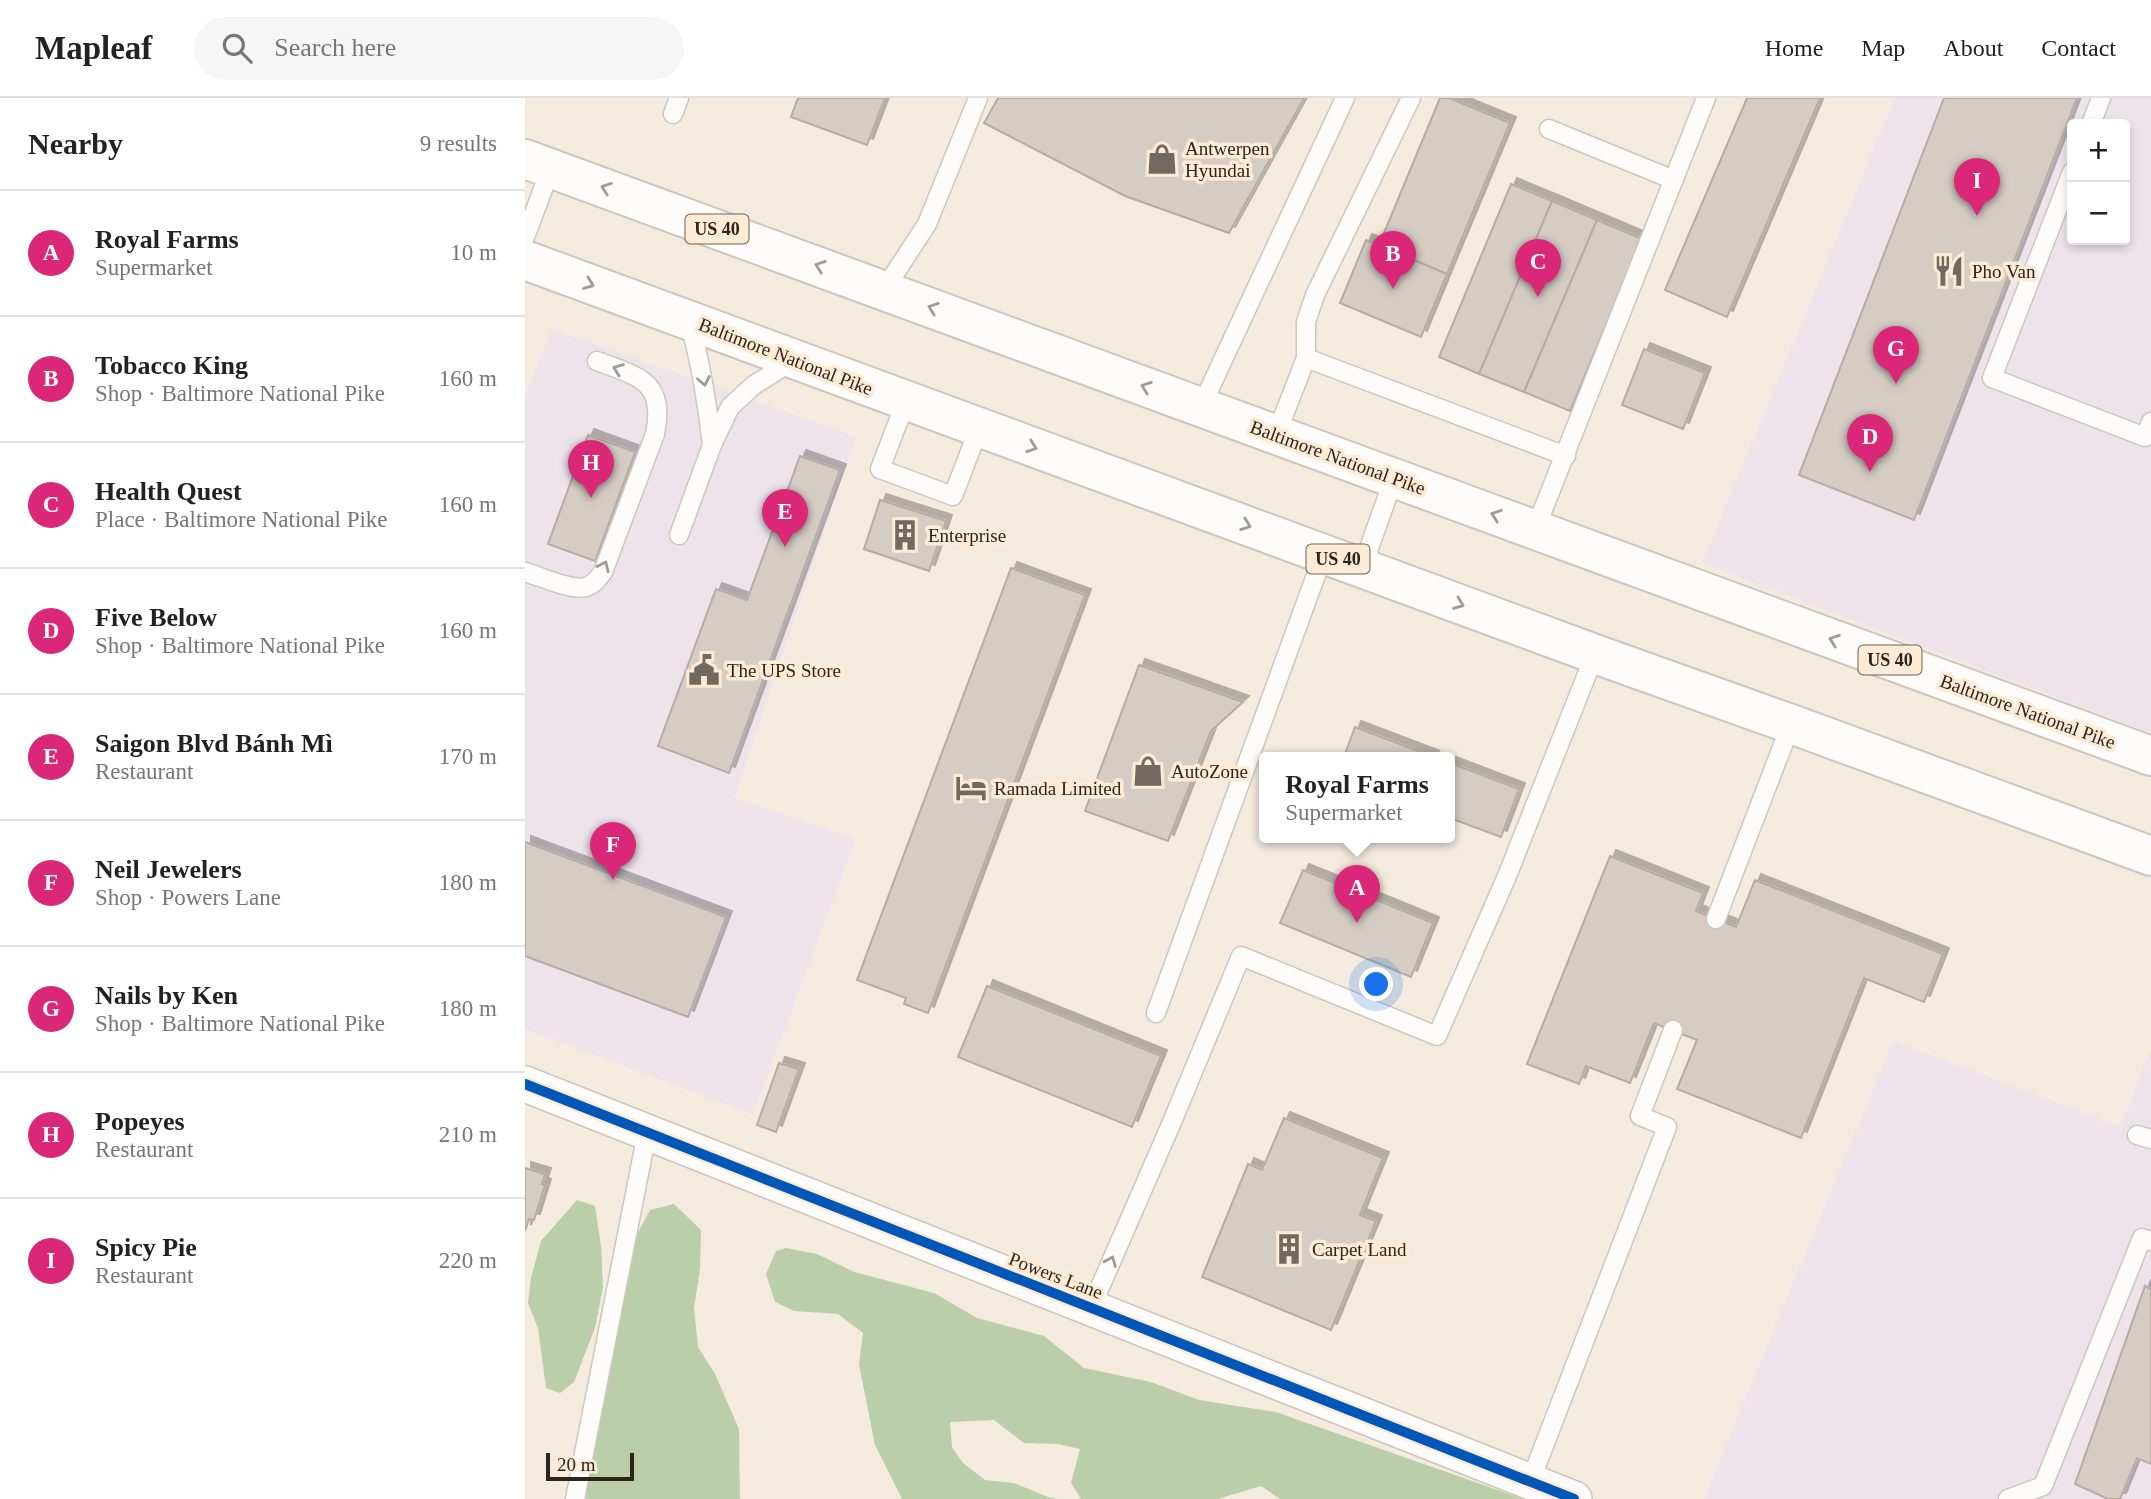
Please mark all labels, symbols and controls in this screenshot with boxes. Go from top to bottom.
search box [194,17,684,80]
icon: search [218,29,256,67]
text: Mapleaf [35,30,152,66]
text: Search here [274,33,396,62]
text: Home [1765,35,1823,61]
text: Map [1861,35,1905,61]
text: About [1943,35,2003,61]
text: Contact [2041,35,2116,61]
map controls [2067,119,2130,245]
button: + [2067,119,2130,182]
text: Nearby [28,127,123,160]
text: 9 results [420,131,497,156]
place label: Antwerpen Hyundai [1185,138,1270,181]
shop icon: Antwerpen Hyundai [1145,142,1179,176]
pin: I [1954,158,2000,216]
one-way arrow [600,182,612,196]
button: − [2067,182,2130,245]
road number: US 40 [685,214,749,244]
text: Royal Farms [95,225,239,254]
pin: B [1370,231,1416,289]
pin: C [1515,239,1561,297]
text: A [43,240,59,265]
text: 10 m [450,240,497,265]
restaurant icon: Pho Van [1932,254,1966,288]
text: Supermarket [95,255,213,280]
one-way arrow [814,261,826,275]
place label: Pho Van [1972,261,2036,282]
one-way arrow [582,275,594,289]
one-way arrow [927,302,939,316]
street label: Baltimore National Pike [696,314,876,399]
pin: G [1873,326,1919,384]
text: Tobacco King [95,351,248,380]
one-way arrow [612,364,624,378]
text: B [43,366,59,391]
text: 160 m [439,366,497,391]
one-way arrow [696,375,711,387]
text: Shop · Baltimore National Pike [95,381,385,406]
one-way arrow [1141,381,1153,395]
pin: D [1847,414,1893,472]
street label: Baltimore National Pike [1247,416,1428,499]
one-way arrow [1026,439,1038,453]
pin: H [568,440,614,498]
text: Health Quest [95,477,242,506]
pin: E [762,489,808,547]
text: C [43,492,59,517]
text: 160 m [439,492,497,517]
text: Place · Baltimore National Pike [95,507,388,532]
one-way arrow [1490,509,1502,523]
one-way arrow [1239,517,1251,531]
building icon: Enterprise [888,518,922,552]
place label: Enterprise [928,525,1006,546]
road number: US 40 [1307,545,1369,574]
one-way arrow [596,561,610,573]
one-way arrow [1453,595,1465,609]
text: Five Below [95,603,217,632]
text: D [43,618,59,643]
text: 160 m [439,618,497,643]
text: Shop · Baltimore National Pike [95,633,385,658]
one-way arrow [1828,634,1840,648]
road number: US 40 [1859,646,1921,674]
public building icon: The UPS Store [687,653,721,687]
place label: The UPS Store [727,660,841,681]
street label: Baltimore National Pike [1937,670,2118,753]
text: Saigon Blvd Bánh Mì [95,729,333,758]
text: E [43,744,59,769]
text: 170 m [439,744,497,769]
popup [1259,752,1455,843]
shop icon: AutoZone [1131,754,1165,788]
text: Restaurant [95,759,193,784]
place label: AutoZone [1171,761,1248,782]
text: Royal Farms [1285,770,1429,799]
hotel icon: Ramada Limited [954,771,988,805]
place label: Ramada Limited [994,778,1122,799]
text: Supermarket [1285,800,1403,825]
pin: F [590,822,636,880]
text: Neil Jewelers [95,855,242,884]
pin: A [1334,865,1380,923]
text: F [44,870,58,895]
text: 180 m [439,870,497,895]
text: Shop · Powers Lane [95,885,281,910]
your location [1359,967,1393,1001]
text: Nails by Ken [95,981,238,1010]
text: G [42,996,60,1021]
text: 180 m [439,996,497,1021]
text: Shop · Baltimore National Pike [95,1011,385,1036]
text: Popeyes [95,1107,185,1136]
text: H [42,1122,60,1147]
text: 210 m [439,1122,497,1147]
text: Restaurant [95,1137,193,1162]
building icon: Carpet Land [1272,1232,1306,1266]
text: Spicy Pie [95,1233,197,1262]
place label: Carpet Land [1312,1239,1407,1260]
text: I [47,1248,55,1273]
text: 220 m [439,1248,497,1273]
street label: Powers Lane [1006,1248,1106,1303]
one-way arrow [1103,1256,1117,1268]
text: Restaurant [95,1263,193,1288]
scale bar [546,1450,633,1482]
text: 20 m [557,1454,596,1475]

